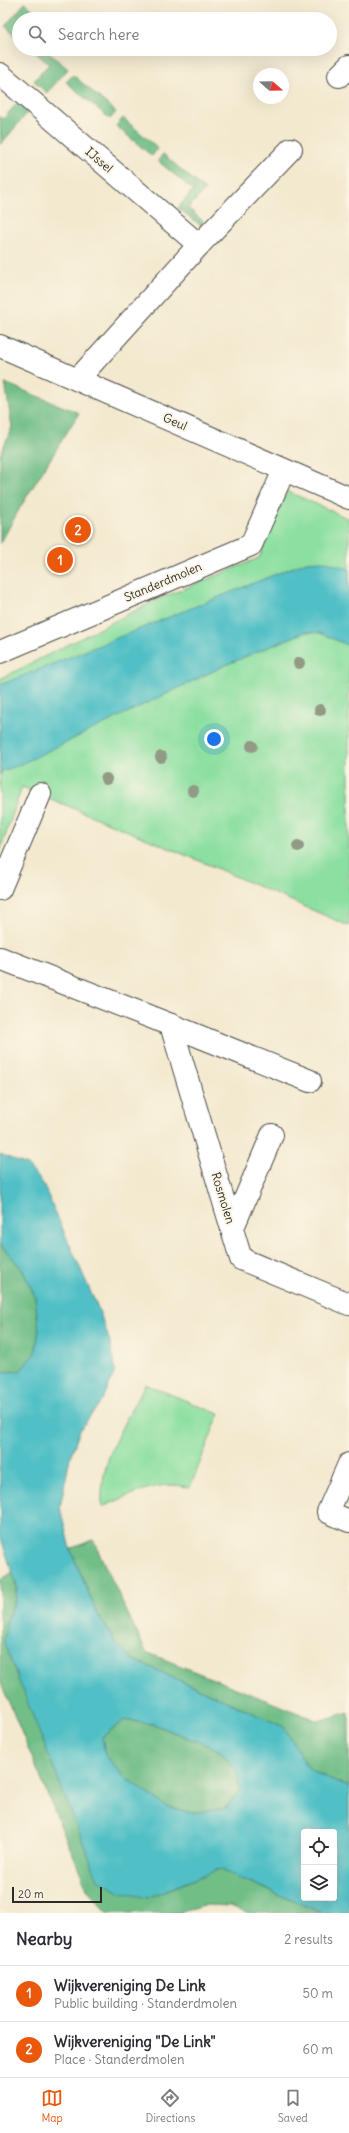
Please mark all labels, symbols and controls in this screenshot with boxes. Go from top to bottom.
search box [12,12,337,56]
icon: search [26,23,48,45]
text: Search here [58,25,139,44]
north arrow [253,68,289,104]
street label: IJssel [83,144,116,176]
street label: Geul [161,410,190,433]
pin: 2 [65,515,91,545]
pin: 1 [47,545,73,575]
street label: Standerdmolen [122,558,204,605]
your location [204,729,224,749]
street label: Rosmolen [209,1170,238,1225]
map controls [301,1829,337,1901]
button: locate [301,1829,337,1865]
button: layers [301,1865,337,1901]
scale bar [12,1885,102,1904]
text: 20 m [18,1887,44,1901]
text: Nearby [16,1928,72,1950]
text: 2 results [284,1931,333,1948]
text: Wijkvereniging De Link [54,1976,206,1995]
text: 1 [26,1985,32,2002]
text: 50 m [302,1985,333,2002]
text: Public building · Standerdmolen [54,1995,237,2012]
text: Wijkvereniging "De Link" [54,2032,216,2051]
text: 2 [25,2041,33,2058]
text: 60 m [302,2041,333,2058]
text: Place · Standerdmolen [54,2051,184,2068]
tab: Map [41,2087,63,2125]
tab: Directions [146,2087,195,2125]
tab: Saved [278,2087,308,2125]

